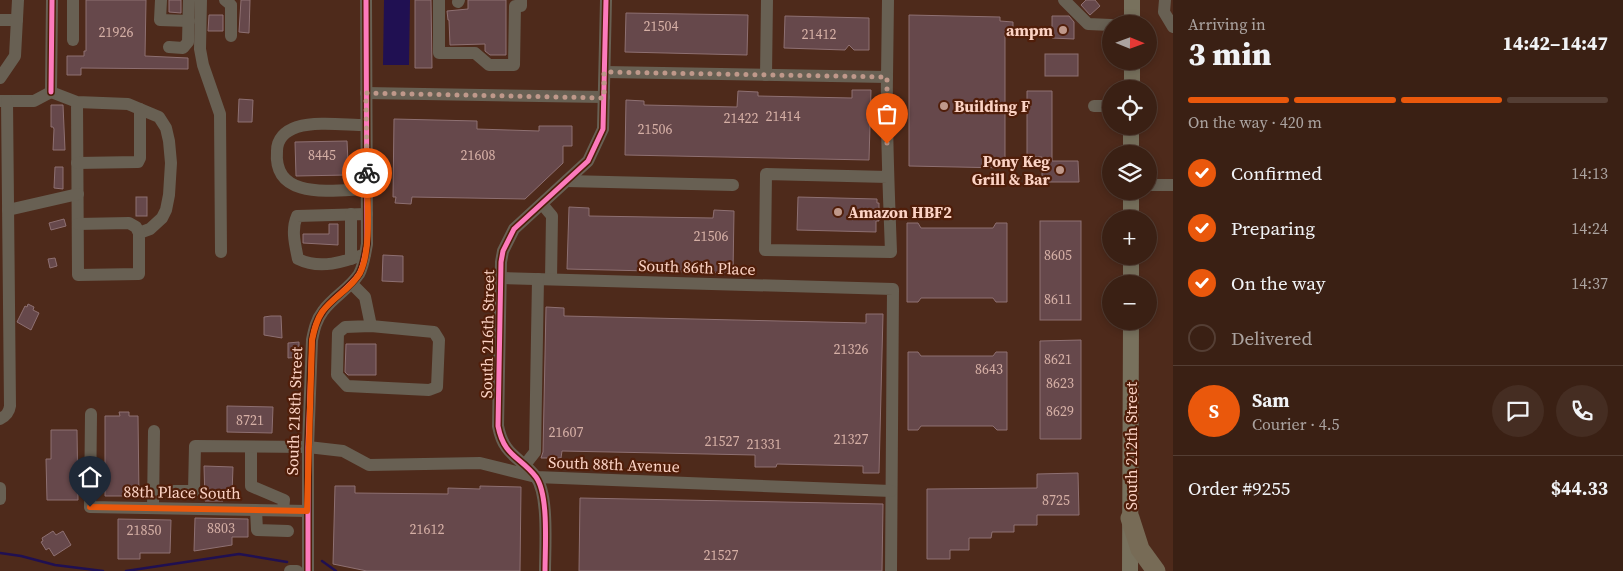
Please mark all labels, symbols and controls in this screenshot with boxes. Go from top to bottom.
text: Arriving in [1188,13,1266,35]
north arrow [1102,15,1158,70]
map controls [1102,15,1157,330]
house number: 21504 [644,16,679,36]
place label: ampm [1006,19,1053,41]
house number: 21926 [99,22,134,42]
house number: 21412 [802,24,837,44]
marker: ampm [1057,24,1069,36]
text: 14:42–14:47 [1503,30,1608,56]
text: 3 min [1188,32,1271,76]
button: locate [1102,80,1157,135]
pin [866,93,908,144]
place label: Building F [954,95,1030,117]
icon: bag [873,100,901,128]
marker: Building F [938,100,950,112]
house number: 21414 [766,106,801,126]
house number: 21422 [724,108,759,128]
text: On the way · 420 m [1188,111,1322,133]
house number: 21506 [638,119,673,139]
house number: 8445 [308,145,336,165]
house number: 21608 [461,145,496,165]
button: layers [1102,145,1157,200]
courier [342,148,392,198]
place label: Pony Keg Grill & Bar [972,150,1051,190]
icon: bike [353,159,381,187]
icon: check [1188,159,1216,187]
text: Confirmed [1231,160,1322,186]
text: 14:13 [1571,162,1608,184]
marker: Pony Keg Grill & Bar [1054,164,1066,176]
place label: Amazon HBF2 [848,201,952,223]
marker: Amazon HBF2 [832,206,844,218]
button: + [1102,210,1157,265]
icon: check [1188,214,1216,242]
text: Preparing [1231,215,1315,241]
text: 14:24 [1571,217,1608,239]
house number: 21506 [694,226,729,246]
house number: 8605 [1044,245,1072,265]
street label: South 86th Place [638,254,756,280]
street label: South 216th Street [475,269,499,398]
icon: check [1188,269,1216,297]
text: On the way [1231,270,1326,296]
text: 14:37 [1571,272,1608,294]
button: − [1102,275,1157,330]
house number: 8611 [1044,289,1072,309]
text: Delivered [1231,325,1312,351]
house number: 21326 [834,339,869,359]
street label: South 218th Street [281,346,307,476]
house number: 8621 [1044,349,1072,369]
house number: 8643 [975,359,1003,379]
house number: 8623 [1046,373,1074,393]
street label: South 212th Street [1120,381,1142,510]
button: chat [1492,385,1544,437]
button: phone [1556,385,1608,437]
text: Sam [1252,387,1290,413]
text: S [1209,398,1219,424]
house number: 8629 [1046,401,1074,421]
house number: 8721 [236,410,264,430]
text: Courier · 4.5 [1252,413,1340,435]
house number: 21607 [549,422,584,442]
house number: 21327 [834,429,869,449]
house number: 21527 [705,431,740,451]
house number: 21331 [747,434,782,454]
street label: South 88th Avenue [548,451,680,477]
pin [69,456,111,507]
icon: home [76,463,104,491]
text: Order #9255 [1188,475,1290,501]
text: $44.33 [1551,475,1608,501]
street label: 88th Place South [123,480,241,504]
house number: 8725 [1042,490,1070,510]
house number: 8803 [207,518,235,538]
house number: 21612 [410,519,445,539]
house number: 21850 [127,520,162,540]
house number: 21527 [704,545,739,565]

